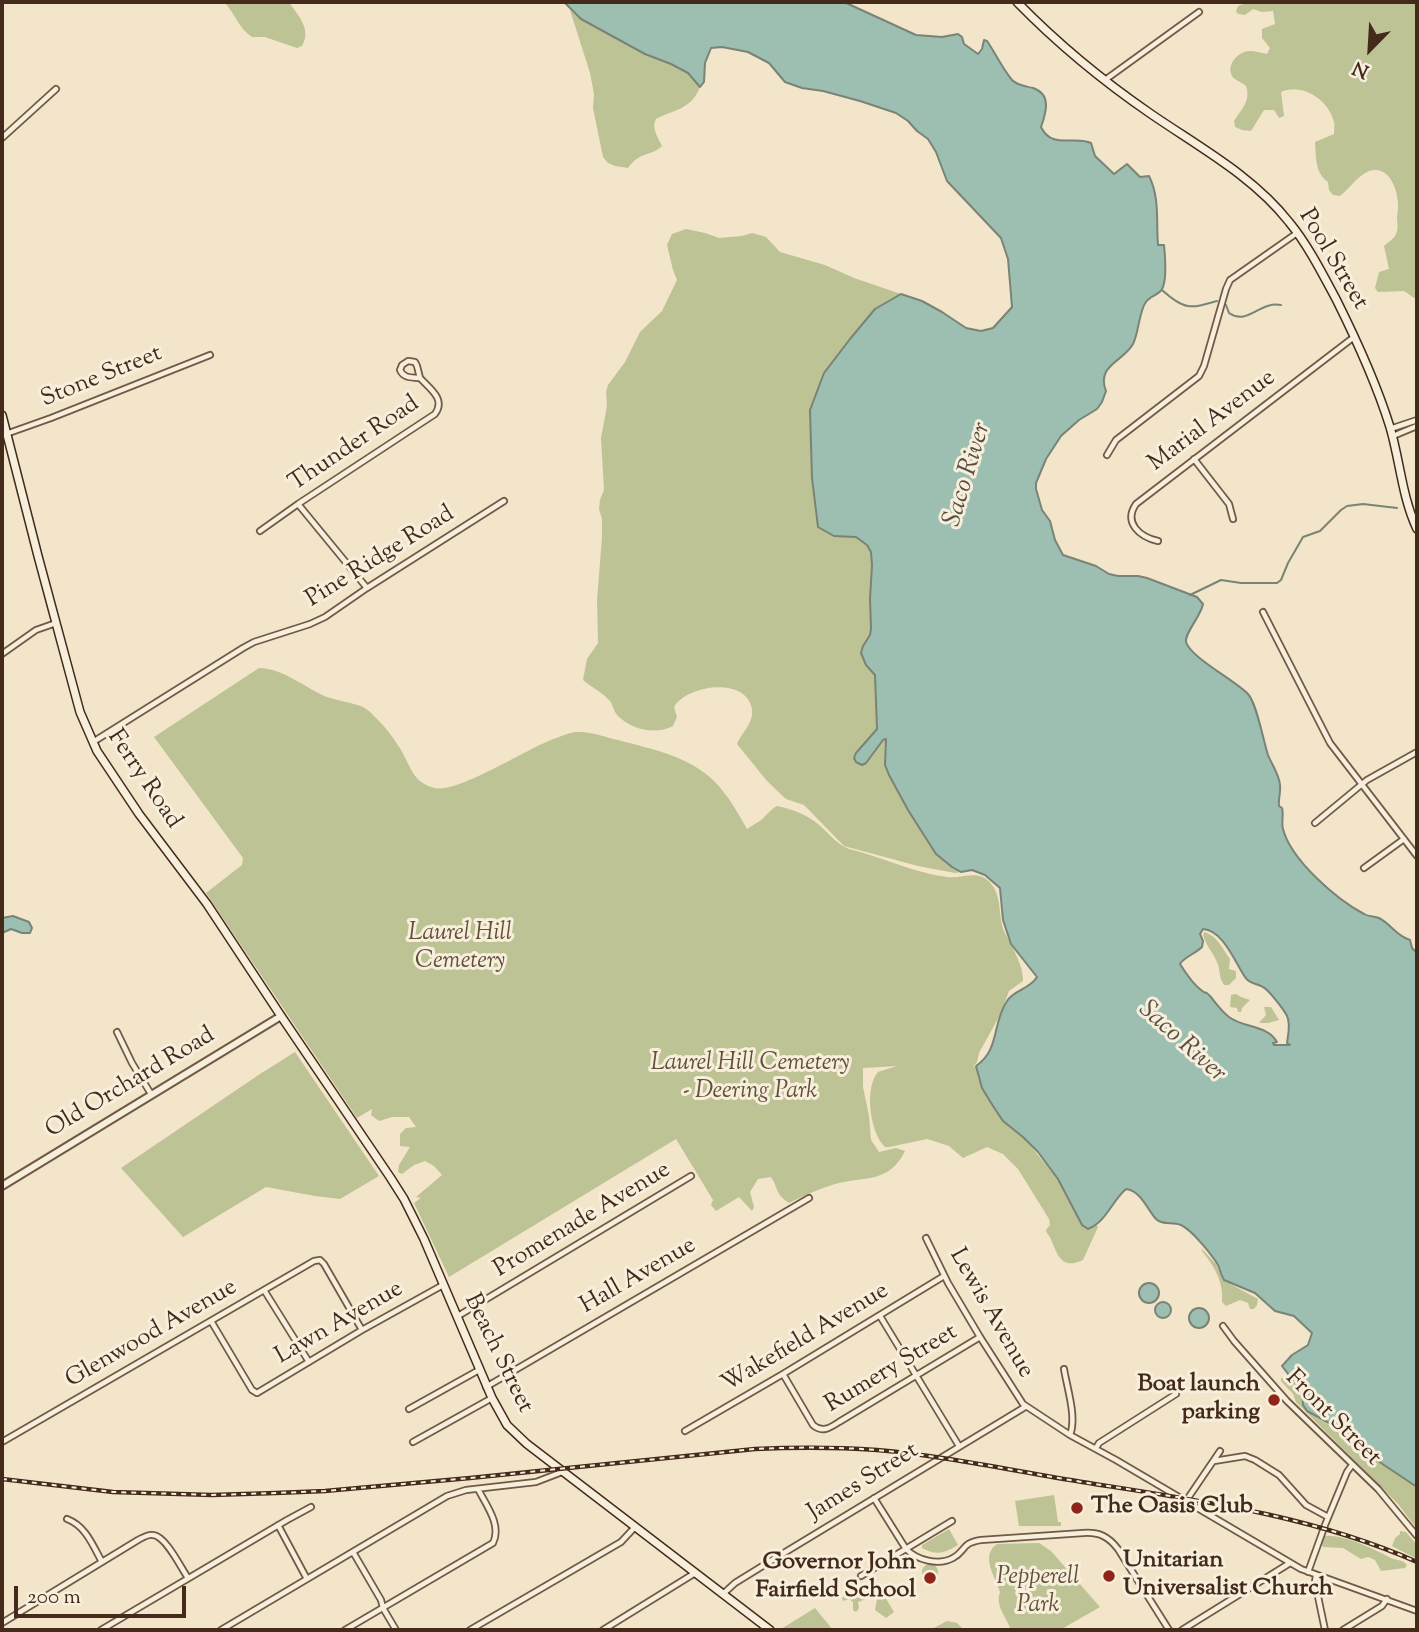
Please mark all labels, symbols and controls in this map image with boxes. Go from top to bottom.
north arrow [1335,14,1405,84]
text: N [1349,53,1374,84]
street label: Pool Street [1291,204,1373,316]
street label: Stone Street [37,341,167,415]
street label: Marial Avenue [1144,365,1282,479]
street label: Thunder Road [284,391,426,499]
water label: Saco River [938,419,1000,531]
street label: Pine Ridge Road [302,501,460,615]
street label: Ferry Road [99,725,187,835]
park label: Laurel Hill Cemetery [408,921,512,977]
water label: Saco River [1131,995,1231,1091]
street label: Old Orchard Road [41,1022,221,1146]
park label: Laurel Hill Cemetery - Deering Park [650,1051,850,1107]
street label: Promenade Avenue [490,1157,676,1285]
street label: Hall Avenue [576,1232,702,1322]
street label: Lewis Avenue [941,1244,1039,1384]
street label: Glenwood Avenue [61,1274,243,1396]
street label: Lawn Avenue [271,1276,409,1372]
street label: Wakefield Avenue [717,1278,895,1400]
street label: Beach Street [456,1290,538,1418]
street label: Rumery Street [821,1319,963,1421]
street label: Front Street [1278,1365,1386,1473]
place label: Boat launch parking [1138,1372,1260,1428]
marker: Boat launch parking [1266,1392,1282,1408]
street label: James Street [803,1438,925,1528]
place label: The Oasis Club [1091,1494,1253,1522]
marker: The Oasis Club [1069,1500,1085,1516]
place label: Unitarian Universalist Church [1123,1548,1333,1604]
place label: Governor John Fairfield School [755,1550,916,1606]
park label: Pepperell Park [997,1565,1079,1621]
marker: Unitarian Universalist Church [1101,1568,1117,1584]
marker: Governor John Fairfield School [922,1570,938,1586]
scale bar [18,1572,189,1616]
text: 200 m [27,1583,81,1613]

